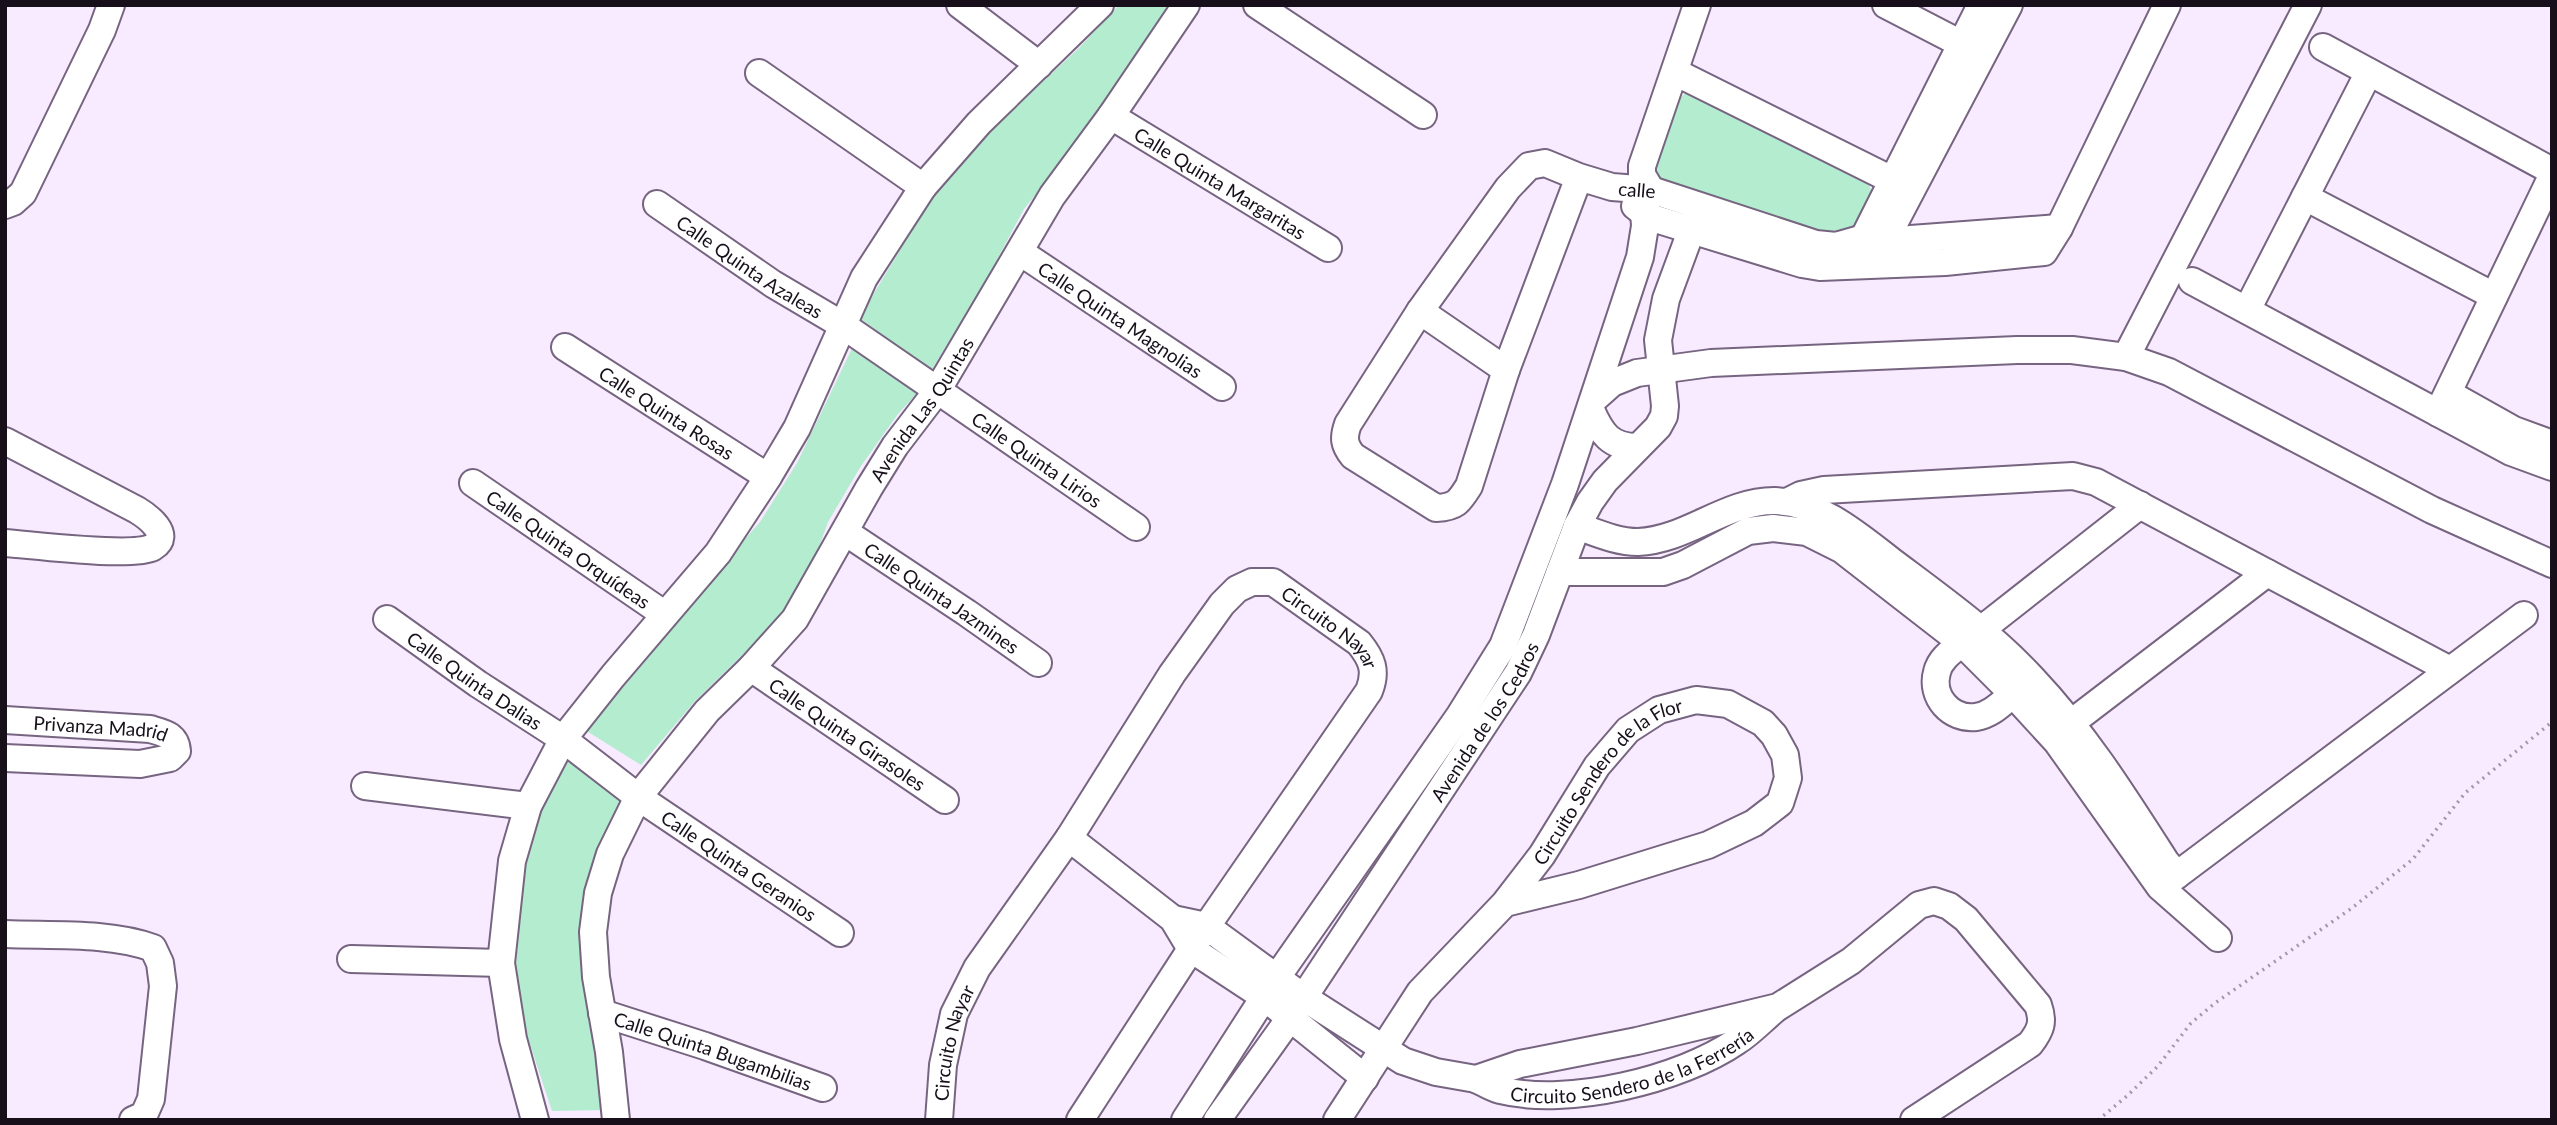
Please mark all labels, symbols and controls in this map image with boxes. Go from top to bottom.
street label: Calle Quinta Margaritas [1130,122,1310,243]
street label: calle [1617,176,1657,202]
street label: Calle Quinta Azaleas [673,210,827,323]
street label: Calle Quinta Magnolias [1034,256,1207,382]
street label: Avenida Las Quintas [864,333,978,486]
street label: Calle Quinta Rosas [595,361,739,464]
street label: Calle Quinta Lirios [968,406,1107,512]
street label: Calle Quinta Orquídeas [482,484,655,613]
street label: Calle Quinta Jazmines [860,537,1024,658]
street label: Circuito Nayar [1277,580,1384,671]
street label: Calle Quinta Dalias [403,626,547,734]
street label: Avenida de los Cedros [1425,638,1543,806]
street label: Calle Quinta Girasoles [765,672,930,795]
street label: Circuito Sendero de la Flor [1527,693,1685,869]
street label: Privanza Madrid [33,710,171,745]
street label: Calle Quinta Geranios [657,805,821,926]
street label: Circuito Nayar [929,980,978,1102]
street label: Calle Quinta Bugambilias [611,1006,815,1095]
street label: Circuito Sendero de la Ferrería [1509,1022,1758,1107]

